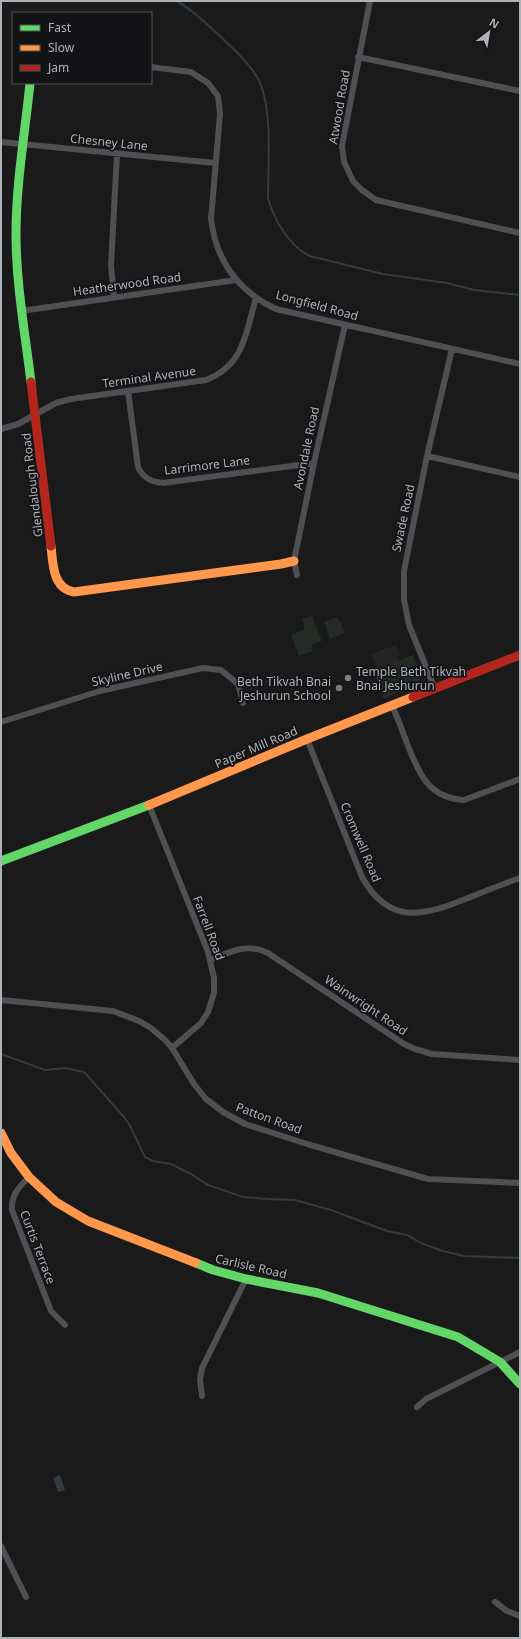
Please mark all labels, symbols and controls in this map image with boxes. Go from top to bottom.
legend [12,12,152,84]
north arrow [469,12,509,52]
text: N [487,14,502,32]
text: Fast [48,19,72,36]
text: Slow [48,39,75,56]
text: Jam [47,59,69,76]
street label: Atwood Road [324,68,354,146]
street label: Chesney Lane [69,129,149,155]
street label: Heatherwood Road [72,268,182,300]
street label: Longfield Road [274,286,360,324]
street label: Terminal Avenue [101,362,197,392]
street label: Avondale Road [289,405,323,491]
street label: Glendalough Road [17,432,47,538]
street label: Larrimore Lane [163,451,251,479]
street label: Swade Road [388,483,418,553]
street label: Skyline Drive [90,658,164,690]
place label: Temple Beth Tikvah Bnai Jeshurun [356,663,466,694]
place label: Beth Tikvah Bnai Jeshurun School [237,673,331,704]
marker: Temple Beth Tikvah Bnai Jeshurun [343,673,353,683]
marker: Beth Tikvah Bnai Jeshurun School [334,683,344,693]
street label: Paper Mill Road [212,722,300,772]
street label: Cromwell Road [337,799,385,885]
street label: Farrell Road [189,893,229,963]
street label: Wainwright Road [321,971,411,1039]
street label: Patton Road [234,1098,304,1138]
street label: Curtis Terrace [16,1208,60,1287]
street label: Carlisle Road [214,1250,288,1282]

